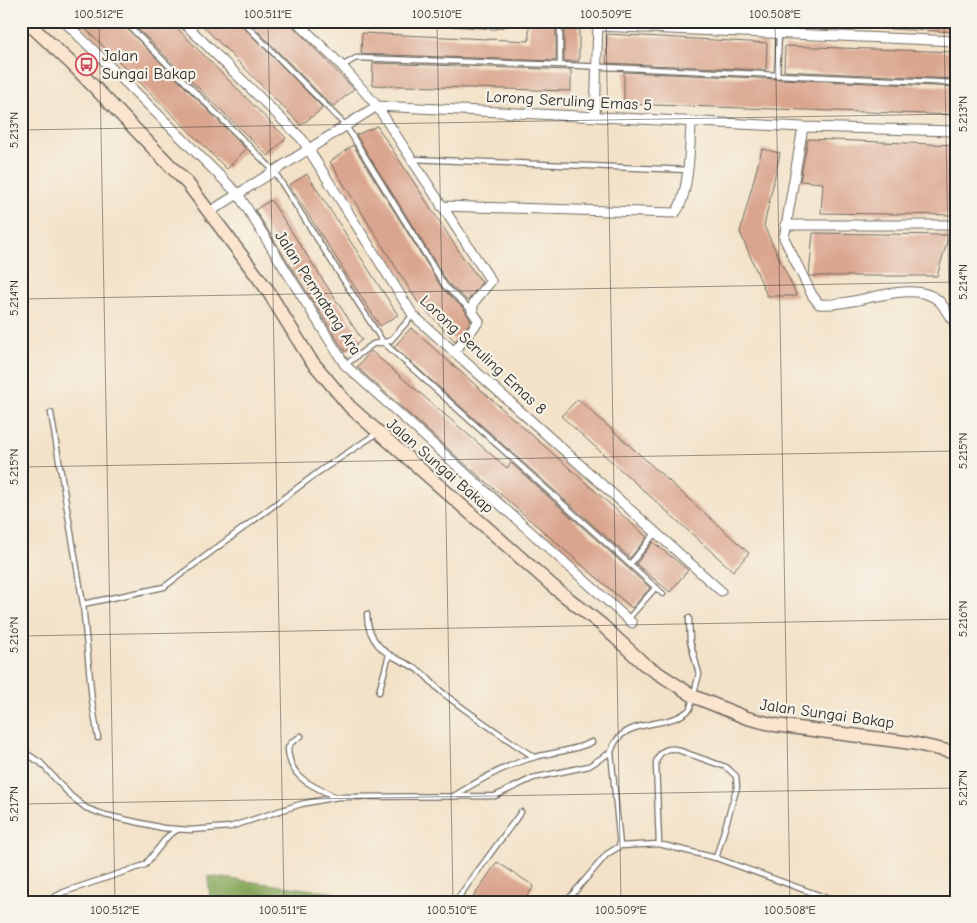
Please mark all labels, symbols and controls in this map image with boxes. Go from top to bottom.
text: 100.512°E [75,7,123,21]
text: 100.511°E [244,7,292,21]
text: 100.510°E [412,7,462,21]
text: 100.509°E [580,7,632,21]
text: 100.508°E [749,7,801,21]
place label: Jalan Sungai Bakap [102,47,196,83]
bus stop icon: Jalan Sungai Bakap [74,53,98,77]
street label: Lorong Seruling Emas 5 [485,88,653,114]
text: 5.213°N [956,96,970,132]
text: 5.213°N [7,112,21,148]
street label: Jalan Permatang Ara [271,228,365,358]
text: 5.214°N [956,264,970,300]
text: 5.214°N [7,280,21,316]
street label: Lorong Seruling Emas 8 [416,292,550,418]
street label: Jalan Sungai Bakap [383,415,497,517]
text: 5.215°N [956,433,970,469]
text: 5.215°N [7,449,21,485]
text: 5.216°N [956,601,970,637]
text: 5.216°N [7,617,21,653]
street label: Jalan Sungai Bakap [759,696,895,732]
text: 5.217°N [956,770,970,806]
text: 5.217°N [7,786,21,822]
text: 100.512°E [91,903,139,917]
text: 100.511°E [259,903,307,917]
text: 100.510°E [427,903,477,917]
text: 100.509°E [595,903,647,917]
text: 100.508°E [764,903,816,917]

